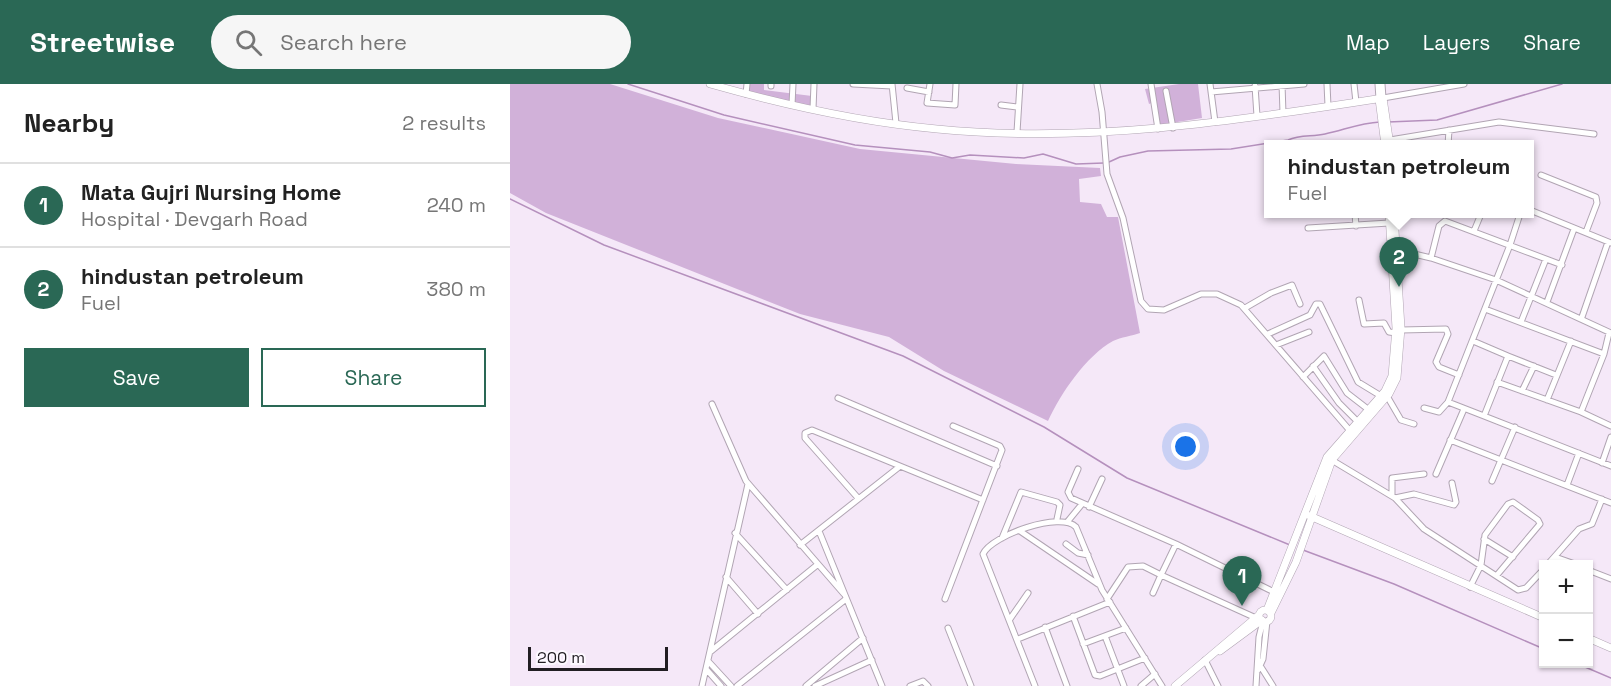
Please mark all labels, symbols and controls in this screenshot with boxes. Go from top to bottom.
search box [211,15,631,69]
text: Streetwise [30,24,175,60]
icon: search [232,26,265,59]
text: Search here [280,28,407,56]
text: Map [1346,29,1390,56]
text: Layers [1423,29,1490,56]
text: Share [1523,29,1581,56]
text: Nearby [24,106,114,140]
text: 2 results [402,110,486,136]
popup [1264,140,1534,218]
text: hindustan petroleum [1288,152,1510,180]
text: Mata Gujri Nursing Home [81,178,342,206]
text: Fuel [1288,180,1327,206]
text: 1 [39,192,48,218]
text: 240 m [427,192,486,218]
text: Hospital · Devgarh Road [81,206,308,232]
pin: 2 [1380,238,1418,287]
text: hindustan petroleum [81,262,304,290]
text: 2 [38,276,49,302]
text: 380 m [426,276,486,302]
text: Fuel [81,290,121,316]
button: Save [24,348,249,407]
button: Share [261,348,486,407]
your location [1171,432,1200,461]
pin: 1 [1222,556,1262,606]
map controls [1539,560,1593,668]
button: + [1539,560,1593,614]
button: − [1539,614,1593,668]
scale bar [528,644,668,672]
text: 200 m [537,647,585,668]

